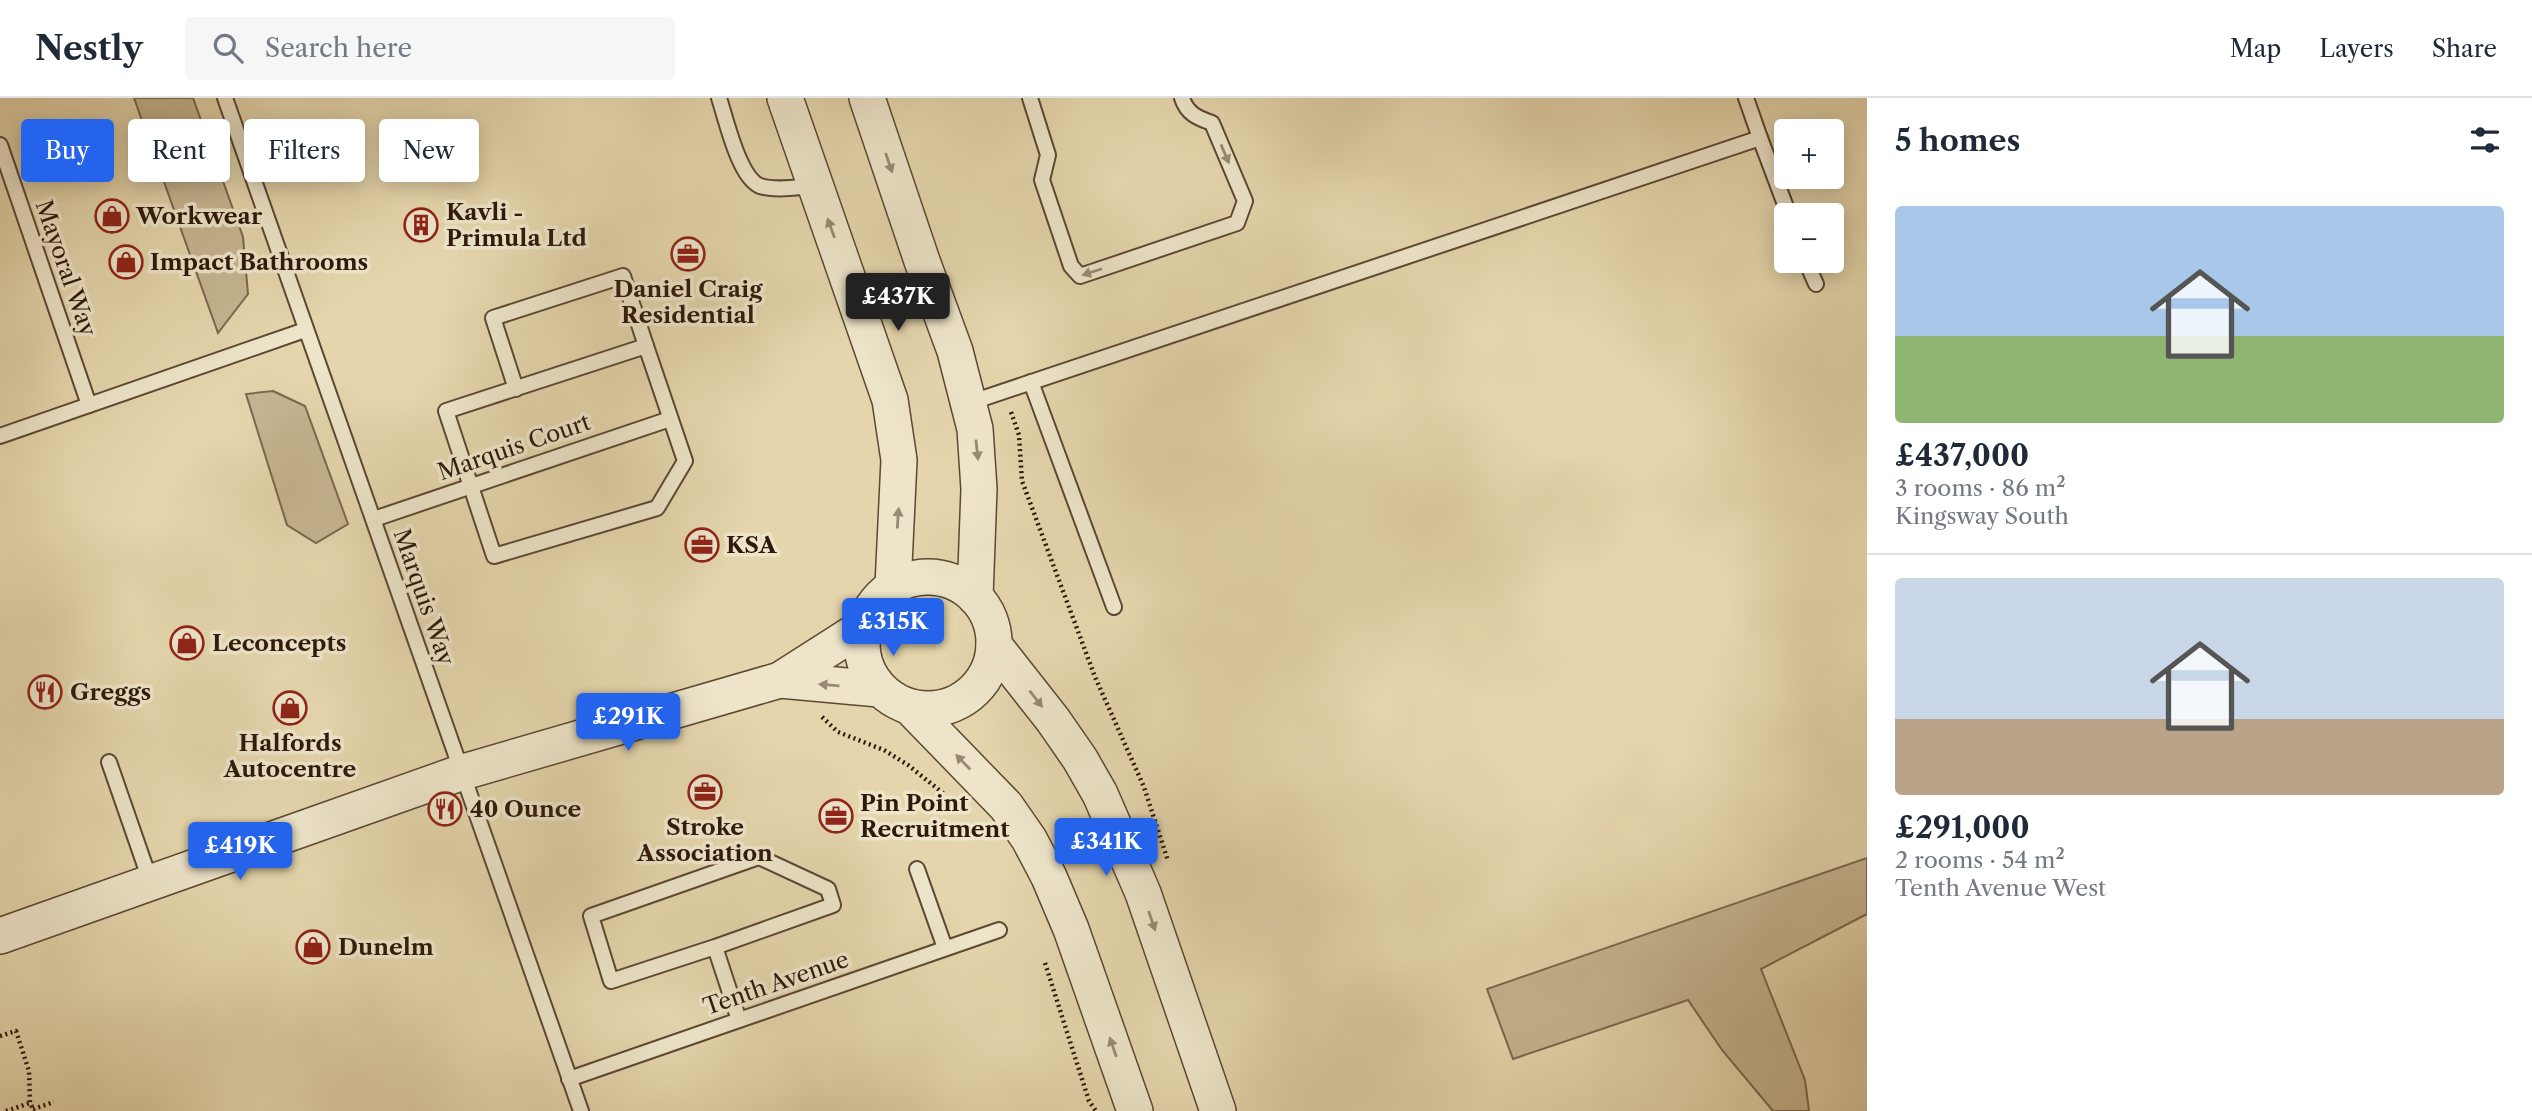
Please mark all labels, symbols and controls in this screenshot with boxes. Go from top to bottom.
search box [185,17,675,80]
text: Nestly [35,28,143,69]
icon: search [209,29,247,67]
text: Search here [265,32,412,64]
text: Map [2230,34,2281,63]
text: Layers [2319,34,2394,63]
text: Share [2432,34,2497,63]
chip: Buy [21,119,114,182]
chip: Rent [128,119,230,182]
chip: Filters [244,119,365,182]
chip: New [379,119,479,182]
map controls [1774,119,1844,273]
button: + [1774,119,1844,189]
icon: filters [2466,121,2504,159]
text: 5 homes [1895,122,2020,159]
one-way arrow [1220,144,1231,165]
one-way arrow [884,152,895,173]
street label: Mayoral Way [30,196,102,340]
shop icon: Workwear [93,197,131,235]
place label: Kavli - Primula Ltd [446,198,587,252]
place label: Workwear [135,202,263,230]
button: − [1774,203,1844,273]
building icon: Kavli - Primula Ltd [402,206,440,244]
one-way arrow [825,217,836,238]
office icon: Daniel Craig Residential [669,235,707,273]
shop icon: Impact Bathrooms [107,243,145,281]
place label: Impact Bathrooms [150,248,368,276]
icon: home [2137,251,2263,377]
one-way arrow [1081,267,1102,278]
pin: £437K [849,274,947,333]
place label: Daniel Craig Residential [613,275,763,329]
text: £437K [862,282,934,310]
street label: Marquis Court [434,408,594,486]
text: £437,000 [1895,437,2029,474]
one-way arrow [972,439,983,461]
text: 3 rooms · 86 m² [1895,474,2066,502]
text: Kingsway South [1895,502,2069,530]
one-way arrow [893,507,904,529]
street label: Marquis Way [388,525,460,669]
office icon: KSA [683,526,721,564]
place label: KSA [726,531,778,559]
pin: £315K [844,598,942,658]
text: £315K [858,607,928,635]
icon: home [2137,623,2263,749]
shop icon: Leconcepts [168,624,206,662]
place label: Leconcepts [212,629,346,657]
restaurant icon: Greggs [26,673,64,711]
place label: Greggs [70,678,151,706]
one-way arrow [818,679,840,690]
shop icon: Halfords Autocentre [271,689,309,727]
one-way arrow [1028,689,1043,707]
pin: £291K [579,694,677,753]
text: £291K [592,702,664,730]
place label: Halfords Autocentre [223,729,357,783]
one-way arrow [956,754,972,771]
office icon: Stroke Association [686,773,724,811]
place label: Pin Point Recruitment [860,789,1010,843]
restaurant icon: 40 Ounce [426,790,464,828]
place label: 40 Ounce [470,795,581,823]
office icon: Pin Point Recruitment [817,797,855,835]
text: £291,000 [1895,809,2030,846]
place label: Stroke Association [636,813,773,867]
pin: £341K [1057,818,1155,878]
pin: £419K [191,822,289,882]
text: £341K [1071,827,1141,855]
text: £419K [204,831,276,859]
text: 2 rooms · 54 m² [1895,846,2065,874]
text: Tenth Avenue West [1895,874,2106,902]
one-way arrow [1147,910,1158,931]
shop icon: Dunelm [294,928,332,966]
place label: Dunelm [338,933,434,961]
street label: Tenth Avenue [700,945,852,1021]
one-way arrow [1107,1036,1118,1057]

